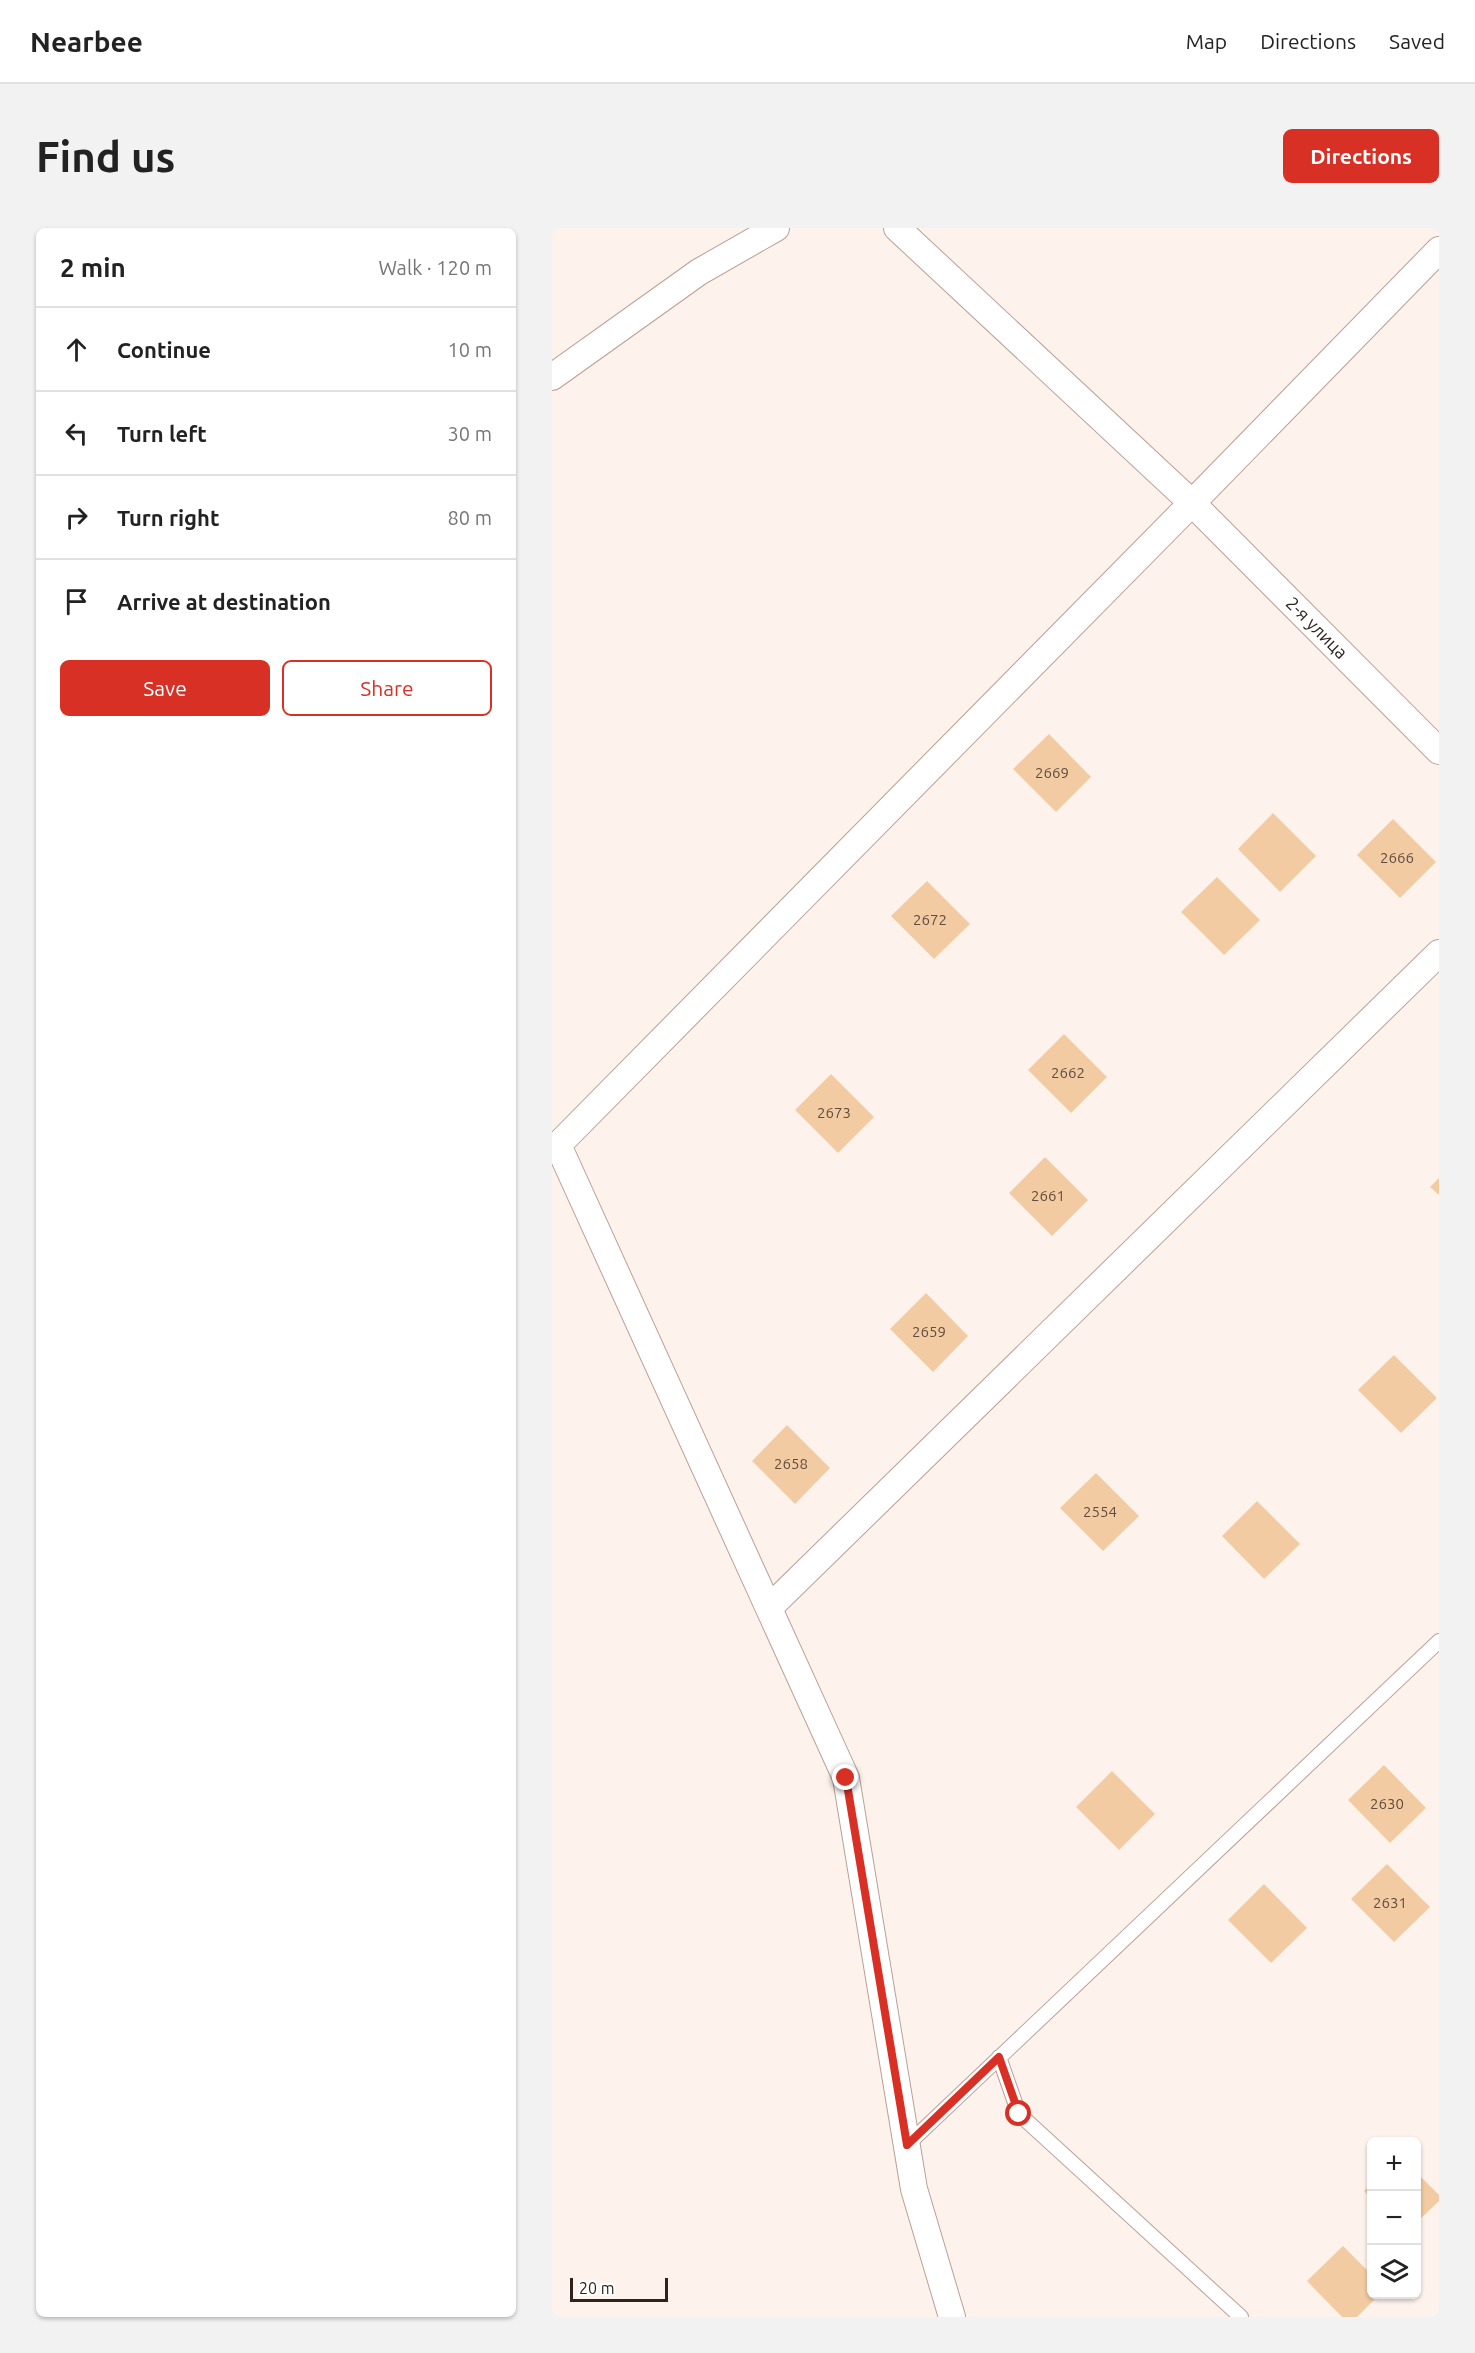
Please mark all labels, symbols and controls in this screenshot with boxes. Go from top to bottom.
text: Nearbee [30,26,143,57]
text: Map [1186,29,1227,53]
text: Directions [1260,29,1356,53]
text: Saved [1389,29,1445,53]
button: Directions [1283,129,1439,183]
text: Find us [36,133,175,180]
text: 2 min [60,253,126,282]
text: Walk · 120 m [379,256,492,279]
icon: ahead [60,333,93,366]
text: Continue [117,337,211,362]
text: 10 m [448,338,492,361]
icon: left [60,417,93,450]
text: Turn left [117,421,207,446]
text: 30 m [448,422,492,445]
icon: right [60,501,93,534]
text: Turn right [117,505,219,530]
text: 80 m [448,506,492,529]
icon: arrive [60,585,93,618]
text: Arrive at destination [117,589,331,614]
street label: 2-я улица [1282,592,1352,662]
button: Save [60,660,270,716]
button: Share [282,660,492,716]
house number: 2669 [1035,764,1069,781]
house number: 2666 [1380,849,1414,866]
house number: 2672 [913,911,947,928]
house number: 2662 [1051,1064,1085,1081]
house number: 2673 [817,1104,851,1121]
house number: 2661 [1031,1187,1065,1204]
house number: 2659 [912,1323,946,1340]
house number: 2658 [774,1455,808,1472]
house number: 2554 [1083,1503,1117,1520]
route end [832,1764,858,1790]
house number: 2630 [1370,1795,1404,1812]
house number: 2631 [1373,1894,1407,1911]
route start [1005,2100,1031,2126]
map controls [1367,2137,1421,2299]
button: + [1367,2137,1421,2191]
button: − [1367,2191,1421,2245]
button: layers [1367,2245,1421,2299]
scale bar [570,2275,668,2302]
text: 20 m [579,2279,615,2297]

